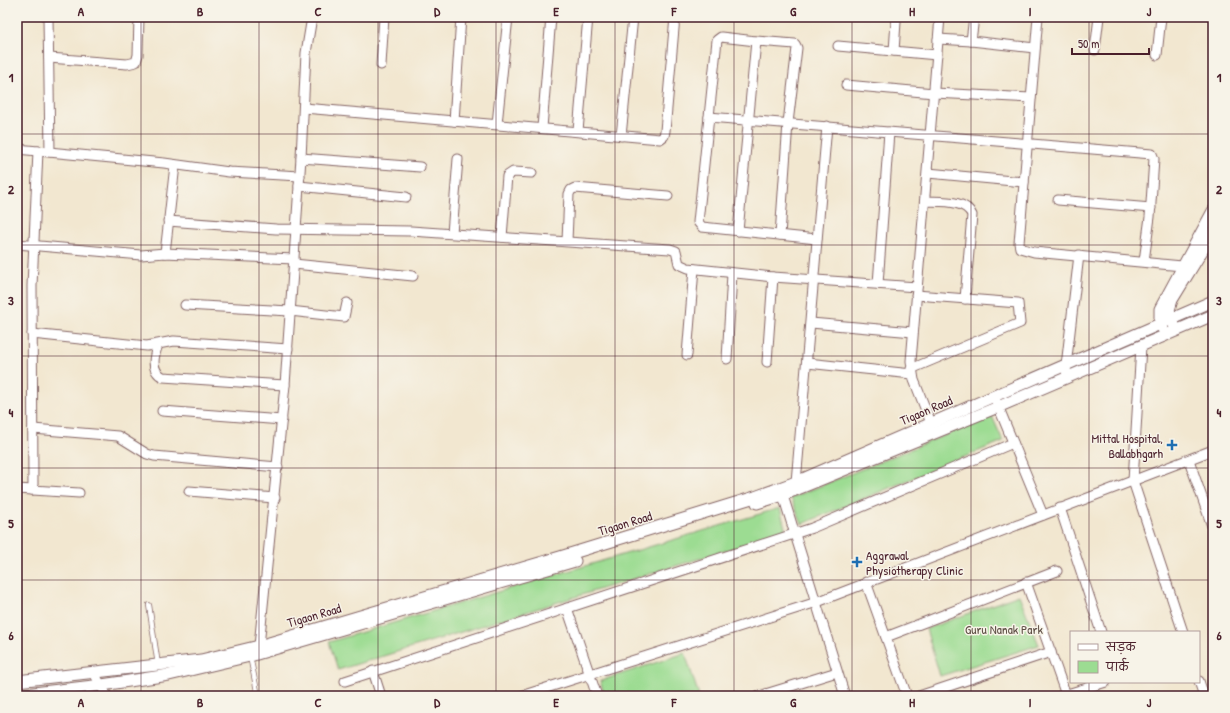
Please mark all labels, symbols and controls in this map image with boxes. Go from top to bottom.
text: A [78,2,85,20]
text: B [197,2,204,20]
text: C [314,2,322,20]
text: D [434,2,441,20]
text: E [553,2,559,20]
text: F [671,2,678,20]
text: G [790,2,797,20]
text: H [909,2,915,20]
text: I [1028,2,1032,20]
text: J [1147,2,1152,20]
scale bar [1072,30,1149,56]
text: 50 m [1078,35,1099,52]
text: 1 [9,68,14,86]
text: 1 [1217,68,1222,86]
text: 2 [8,180,15,198]
text: 2 [1216,180,1223,198]
text: 3 [8,291,14,309]
text: 3 [1216,291,1222,309]
street label: Tigaon Road [897,391,955,429]
text: 4 [9,403,14,421]
text: 4 [1217,403,1222,421]
place label: Mittal Hospital, Ballabhgarh [1091,429,1164,462]
marker: Mittal Hospital, Ballabhgarh [1166,439,1178,451]
street label: Tigaon Road [596,506,654,540]
text: 5 [8,514,14,532]
text: 5 [1216,514,1222,532]
place label: Aggrawal Physiotherapy Clinic [866,546,963,579]
marker: Aggrawal Physiotherapy Clinic [851,556,863,568]
street label: Tigaon Road [285,599,343,631]
park label: Guru Nanak Park [965,620,1043,638]
text: 6 [8,626,14,644]
text: 6 [1216,626,1222,644]
legend [1070,631,1200,683]
text: सड़क [1105,638,1137,655]
text: पार्क [1105,657,1130,675]
text: A [78,693,85,711]
text: B [197,693,204,711]
text: C [314,693,322,711]
text: D [434,693,441,711]
text: E [553,693,559,711]
text: F [671,693,678,711]
text: G [790,693,797,711]
text: H [909,693,915,711]
text: I [1028,693,1032,711]
text: J [1147,693,1152,711]

